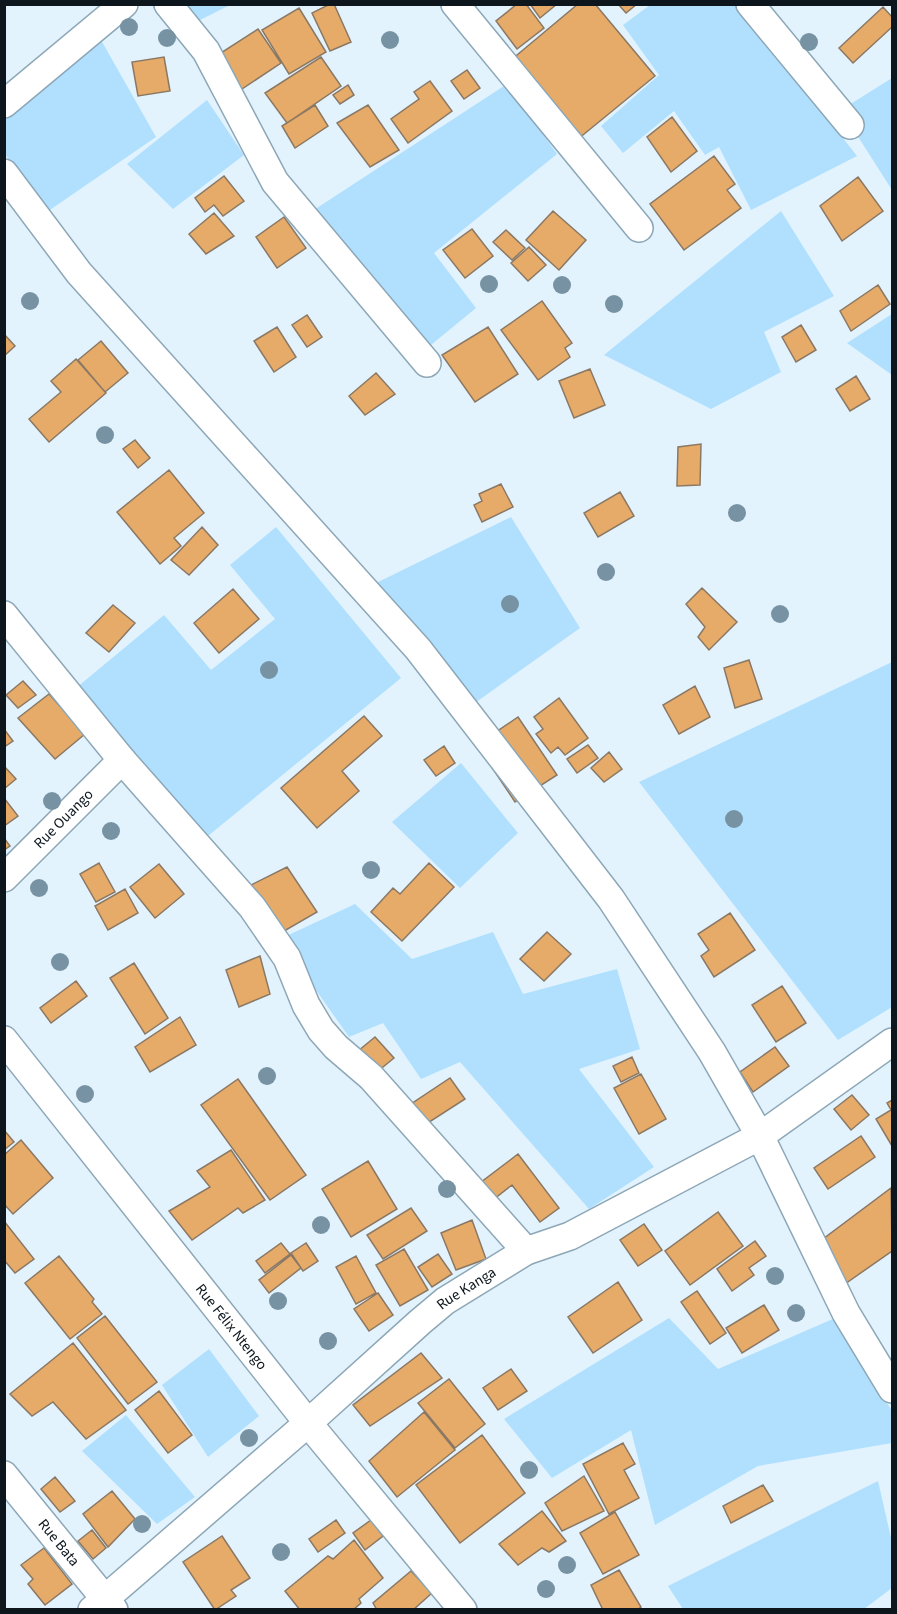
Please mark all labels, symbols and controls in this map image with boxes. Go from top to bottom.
street label: Rue Ouango [29,784,98,853]
street label: Rue Kanga [432,1262,500,1315]
street label: Rue Félix Ntengo [190,1279,272,1375]
street label: Rue Bata [33,1515,84,1571]

